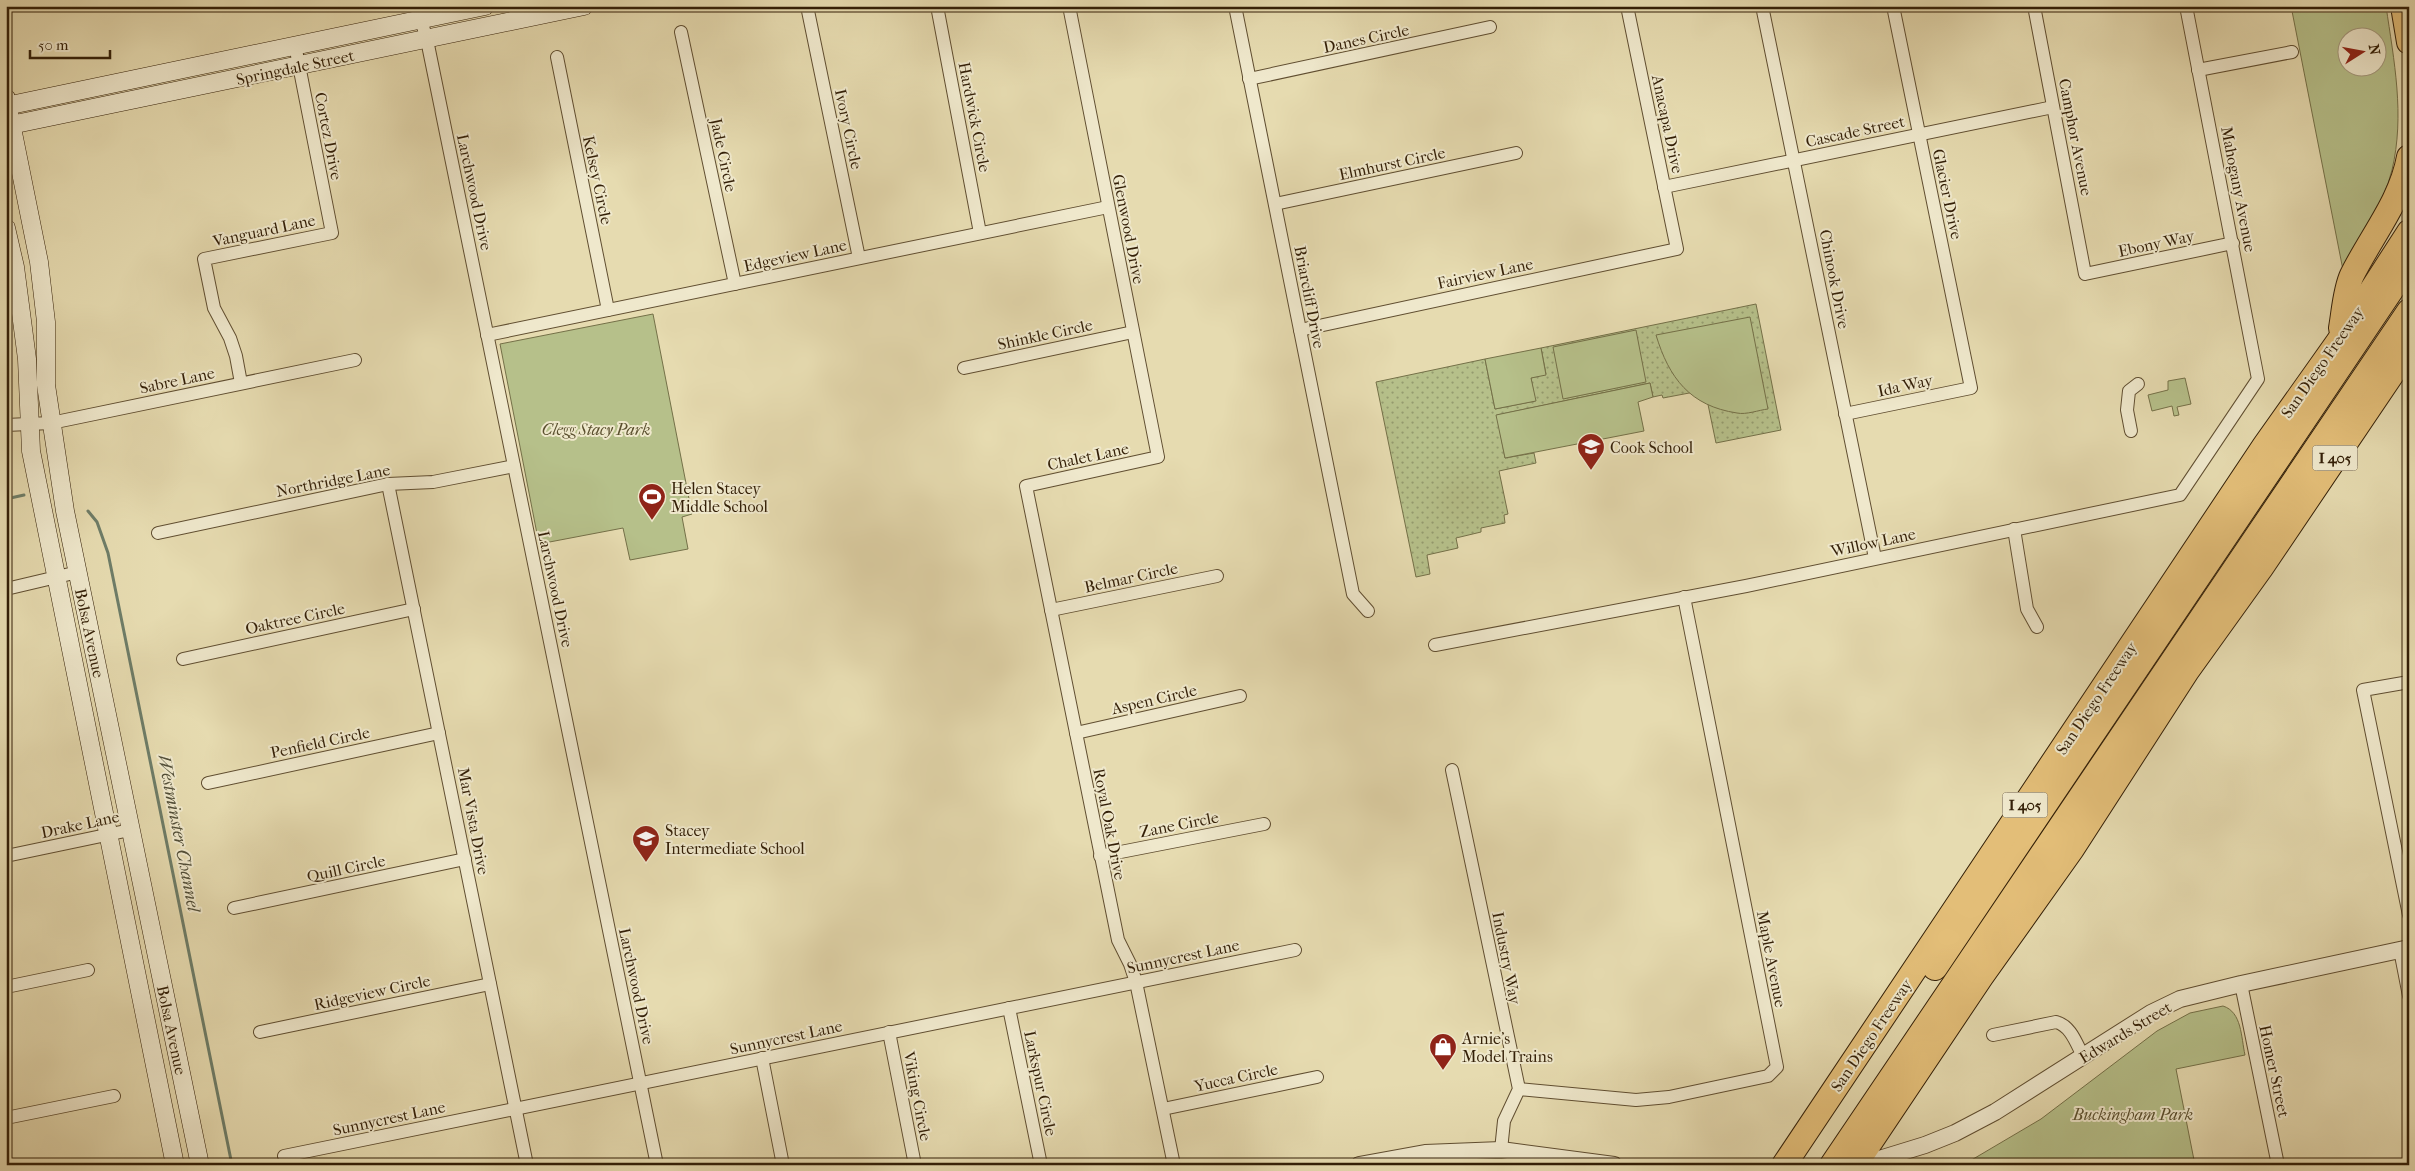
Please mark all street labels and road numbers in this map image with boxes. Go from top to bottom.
street label: Danes Circle [1321,20,1411,57]
street label: Springdale Street [234,46,356,89]
street label: Hardwick Circle [955,60,995,174]
street label: Anacapa Drive [1648,72,1687,175]
street label: Camphor Avenue [2055,77,2096,197]
street label: Ivory Circle [831,87,866,171]
street label: Cortez Drive [311,91,346,182]
street label: Cascade Street [1804,112,1907,151]
street label: Jade Circle [706,115,741,194]
street label: Mahogany Avenue [2217,125,2260,254]
street label: Larchwood Drive [453,132,496,252]
street label: Kelsey Circle [579,134,616,226]
street label: Elmhurst Circle [1337,143,1447,184]
street label: Glacier Drive [1929,147,1966,241]
street label: Glenwood Drive [1109,173,1148,286]
street label: Vanguard Lane [210,210,317,251]
street label: Ebony Way [2116,226,2196,261]
street label: Chinook Drive [1816,228,1853,330]
street label: Edgeview Lane [742,235,848,276]
street label: Briarcliff Drive [1290,244,1329,350]
street label: Fairview Lane [1435,254,1535,293]
street label: San Diego Freeway [2277,303,2368,422]
street label: Shinkle Circle [996,315,1094,354]
street label: Sabre Lane [138,363,216,398]
street label: Ida Way [1876,370,1935,401]
street label: Chalet Lane [1046,439,1131,474]
road number: I 405 [2312,446,2358,470]
street label: Northridge Lane [275,460,392,501]
street label: Willow Lane [1828,524,1917,561]
street label: Larchwood Drive [534,529,577,649]
street label: Belmar Circle [1083,558,1180,597]
street label: Bolsa Avenue [71,587,108,680]
street label: Oaktree Circle [244,599,347,638]
street label: San Diego Freeway [2052,638,2141,758]
street label: Aspen Circle [1109,680,1199,719]
street label: Penfield Circle [269,723,372,762]
street label: Mar Vista Drive [454,766,493,876]
street label: Royal Oak Drive [1089,767,1130,882]
road number: I 405 [2002,792,2048,818]
street label: Drake Lane [39,807,121,842]
street label: Zane Circle [1138,808,1220,841]
street label: Quill Circle [305,851,387,886]
street label: Maple Avenue [1753,909,1790,1009]
street label: Industry Way [1488,910,1525,1006]
street label: Larchwood Drive [615,926,658,1046]
street label: Sunnycrest Lane [1125,935,1241,978]
street label: Ridgeview Circle [312,971,432,1014]
street label: San Diego Freeway [1827,975,1916,1095]
street label: Bolsa Avenue [153,984,190,1077]
street label: Edwards Street [2076,997,2175,1067]
street label: Sunnycrest Lane [728,1016,844,1059]
street label: Homer Street [2255,1023,2294,1119]
street label: Larkspur Circle [1020,1029,1061,1138]
street label: Viking Circle [899,1049,936,1143]
street label: Yucca Circle [1192,1059,1280,1096]
street label: Sunnycrest Lane [331,1097,447,1140]

